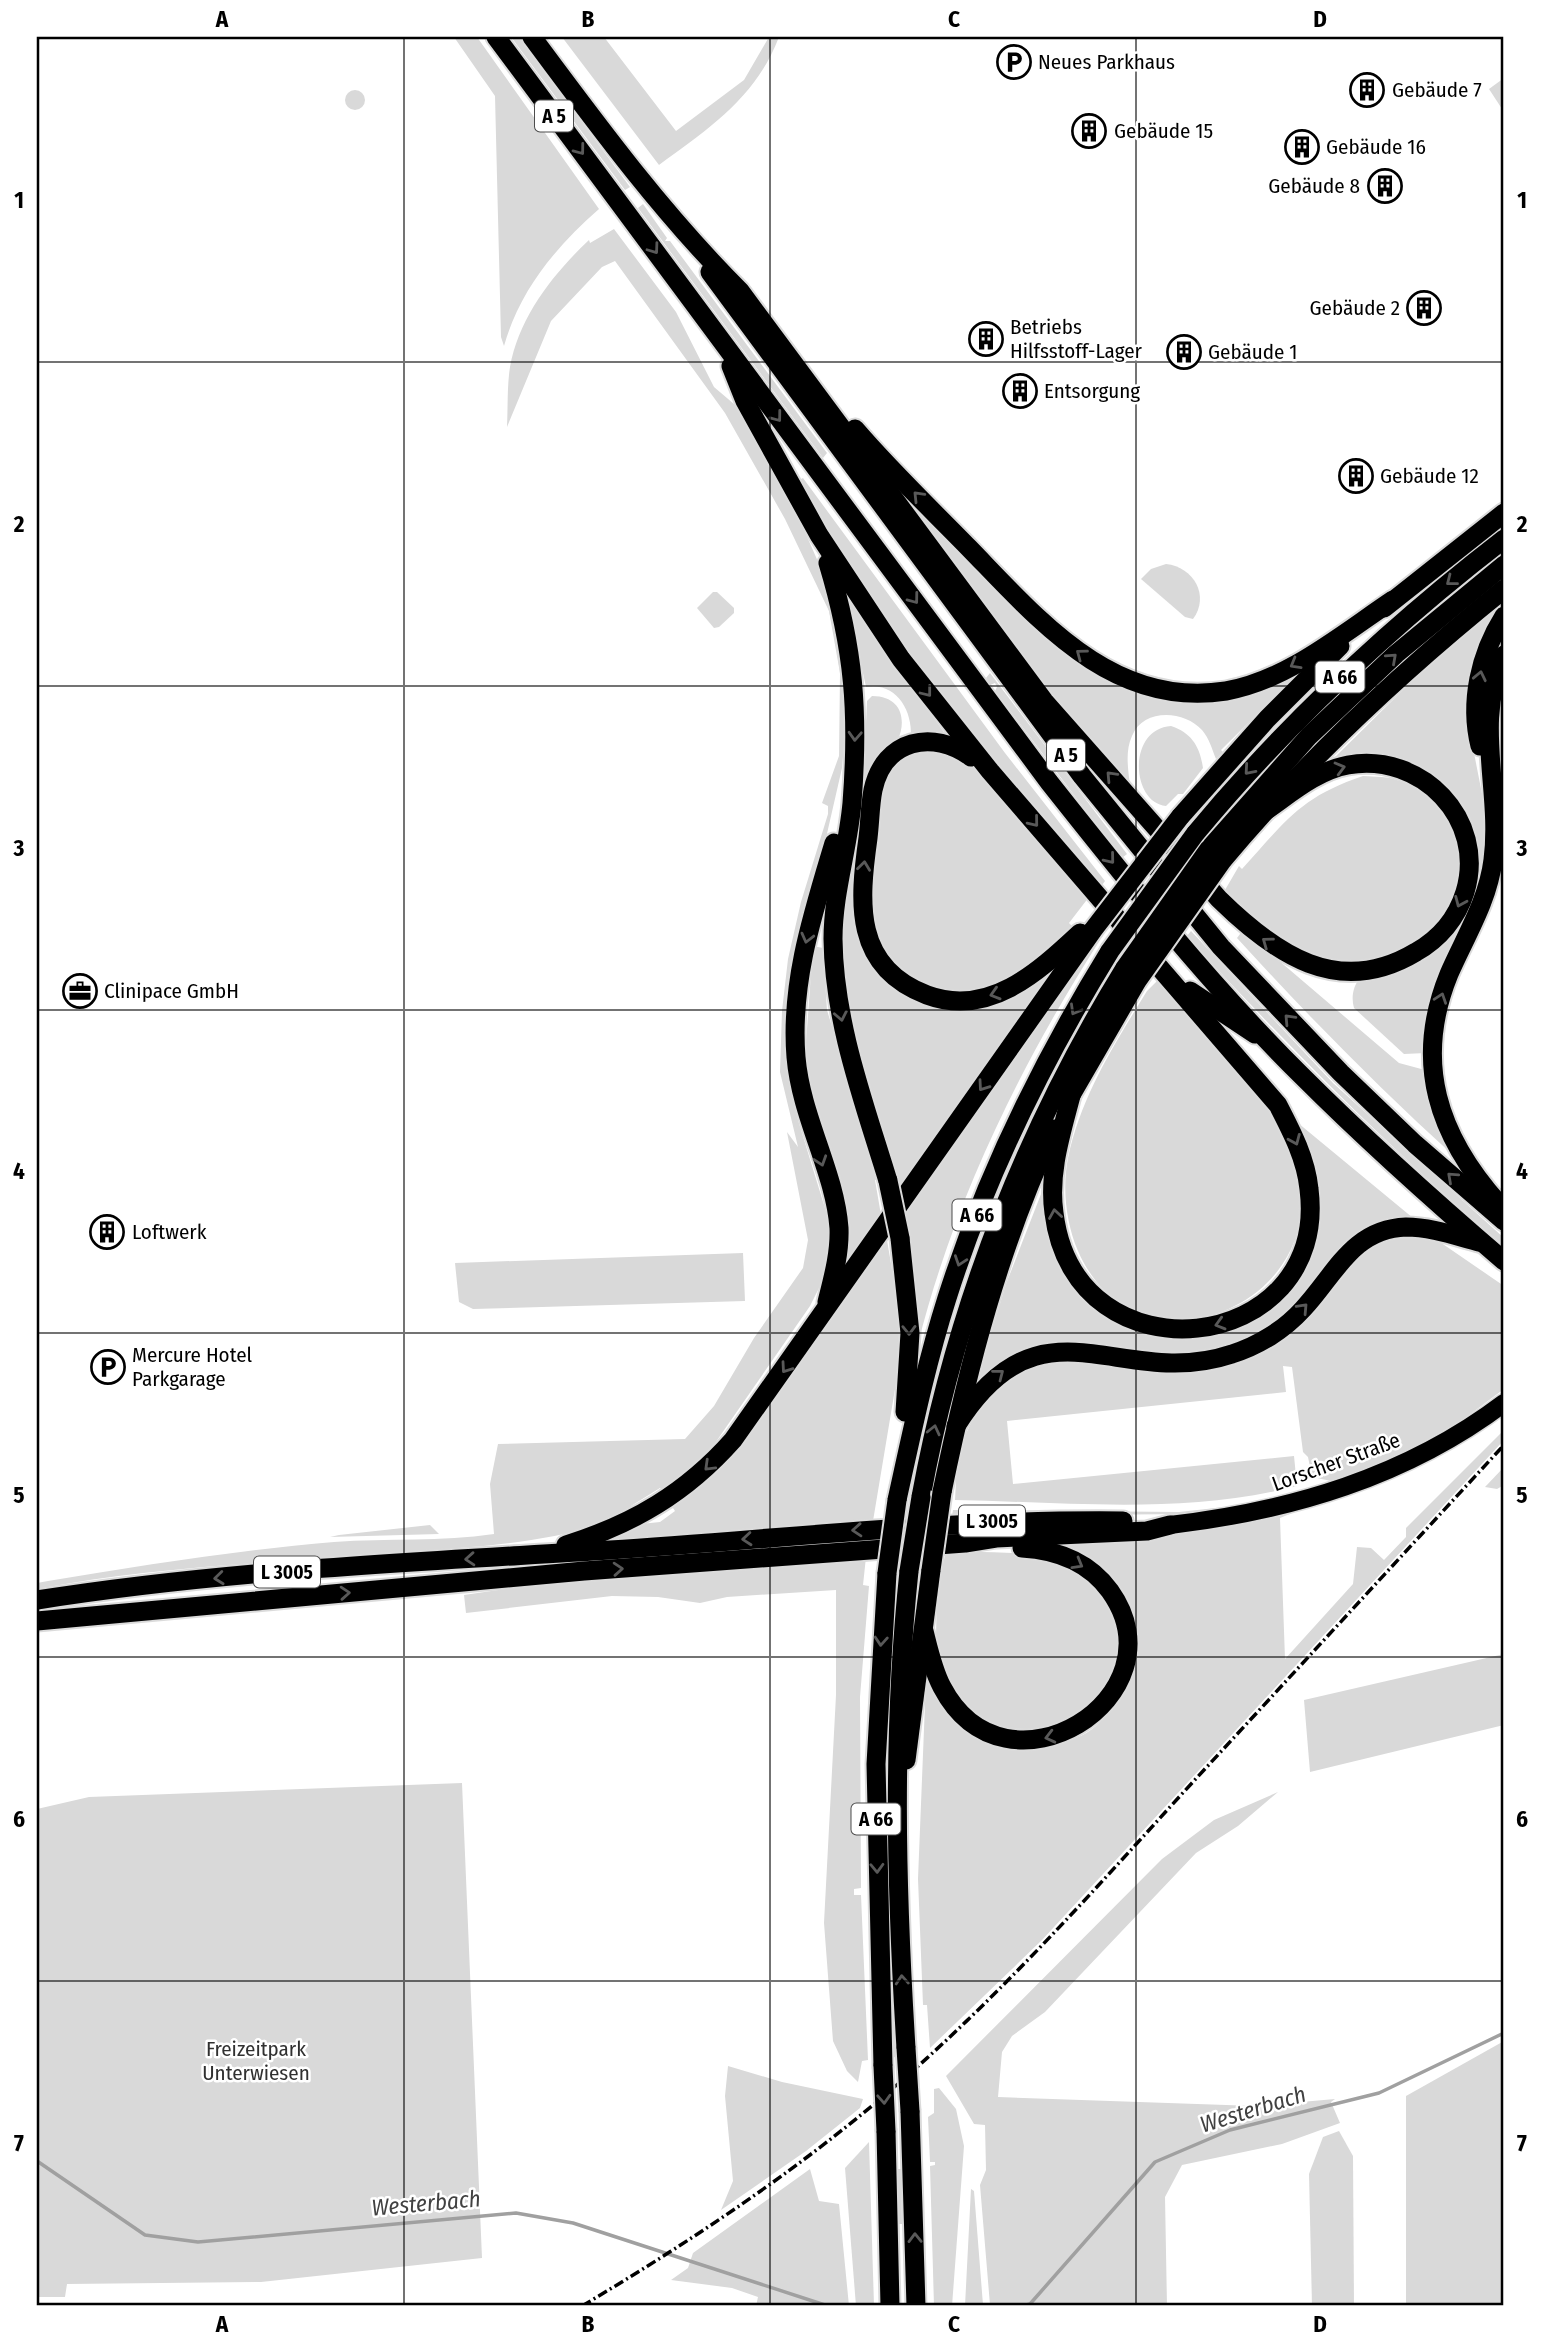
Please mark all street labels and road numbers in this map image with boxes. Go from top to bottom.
road number: A 5 [535,100,573,132]
road number: A 66 [1316,662,1364,692]
road number: A 5 [1047,740,1085,770]
road number: A 66 [953,1200,1002,1231]
street label: Lorscher Straße [1268,1427,1404,1497]
road number: L 3005 [959,1506,1025,1536]
road number: L 3005 [254,1556,320,1588]
road number: A 66 [852,1803,900,1834]

